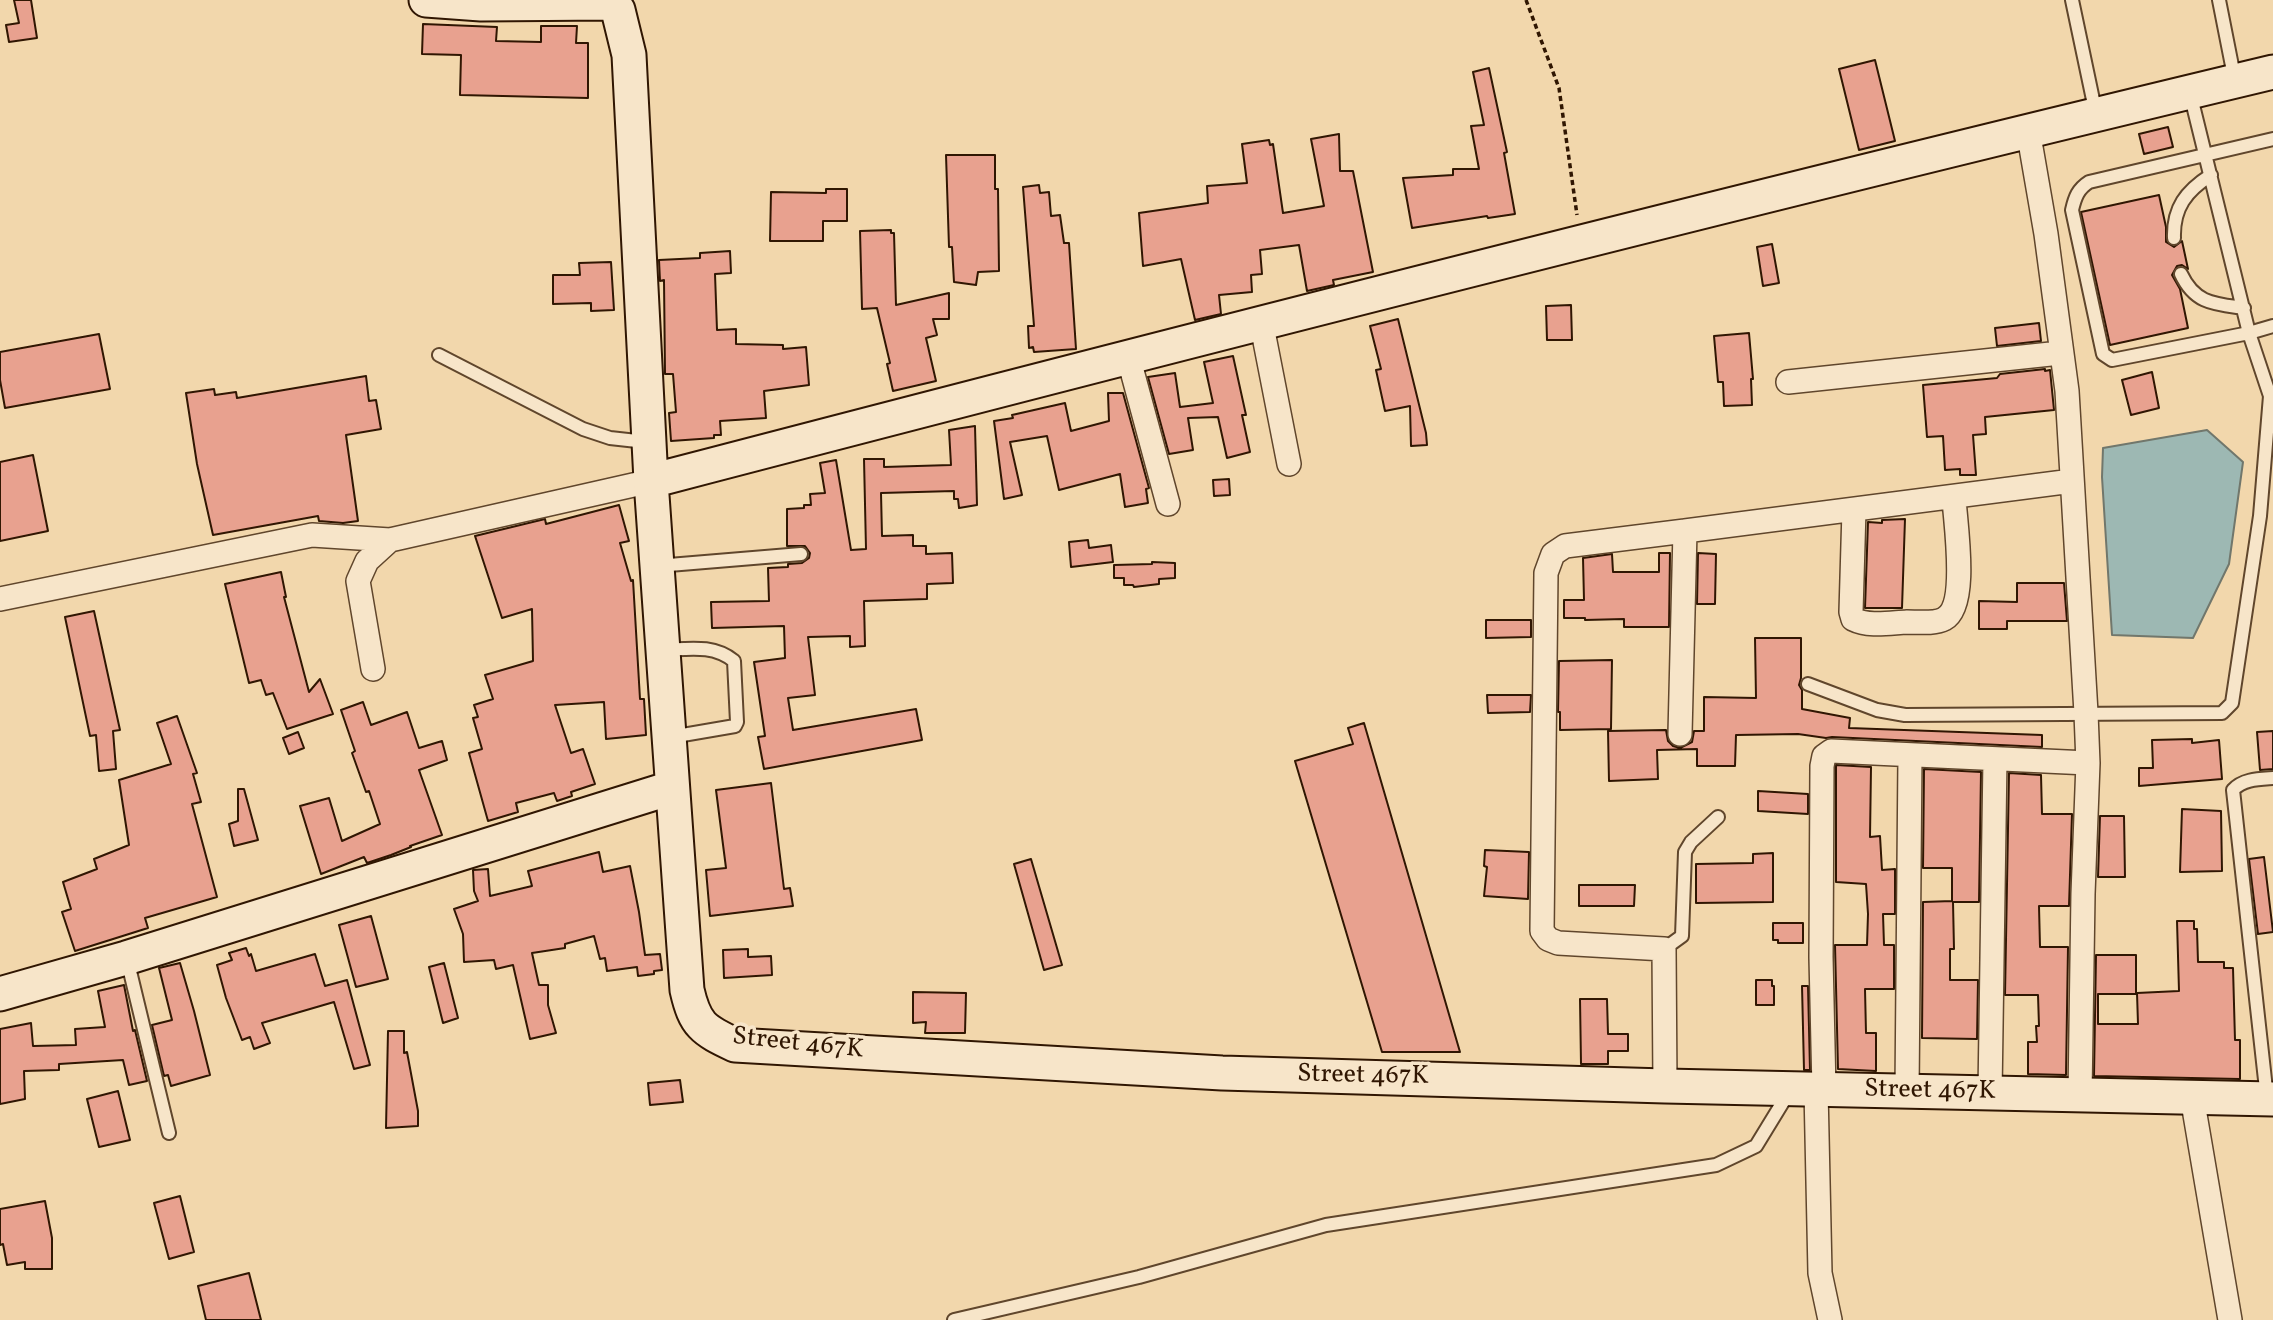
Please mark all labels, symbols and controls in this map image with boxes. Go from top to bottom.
street label: Street 467K [731,1023,865,1067]
street label: Street 467K [1297,1060,1429,1094]
street label: Street 467K [1864,1075,1996,1109]

